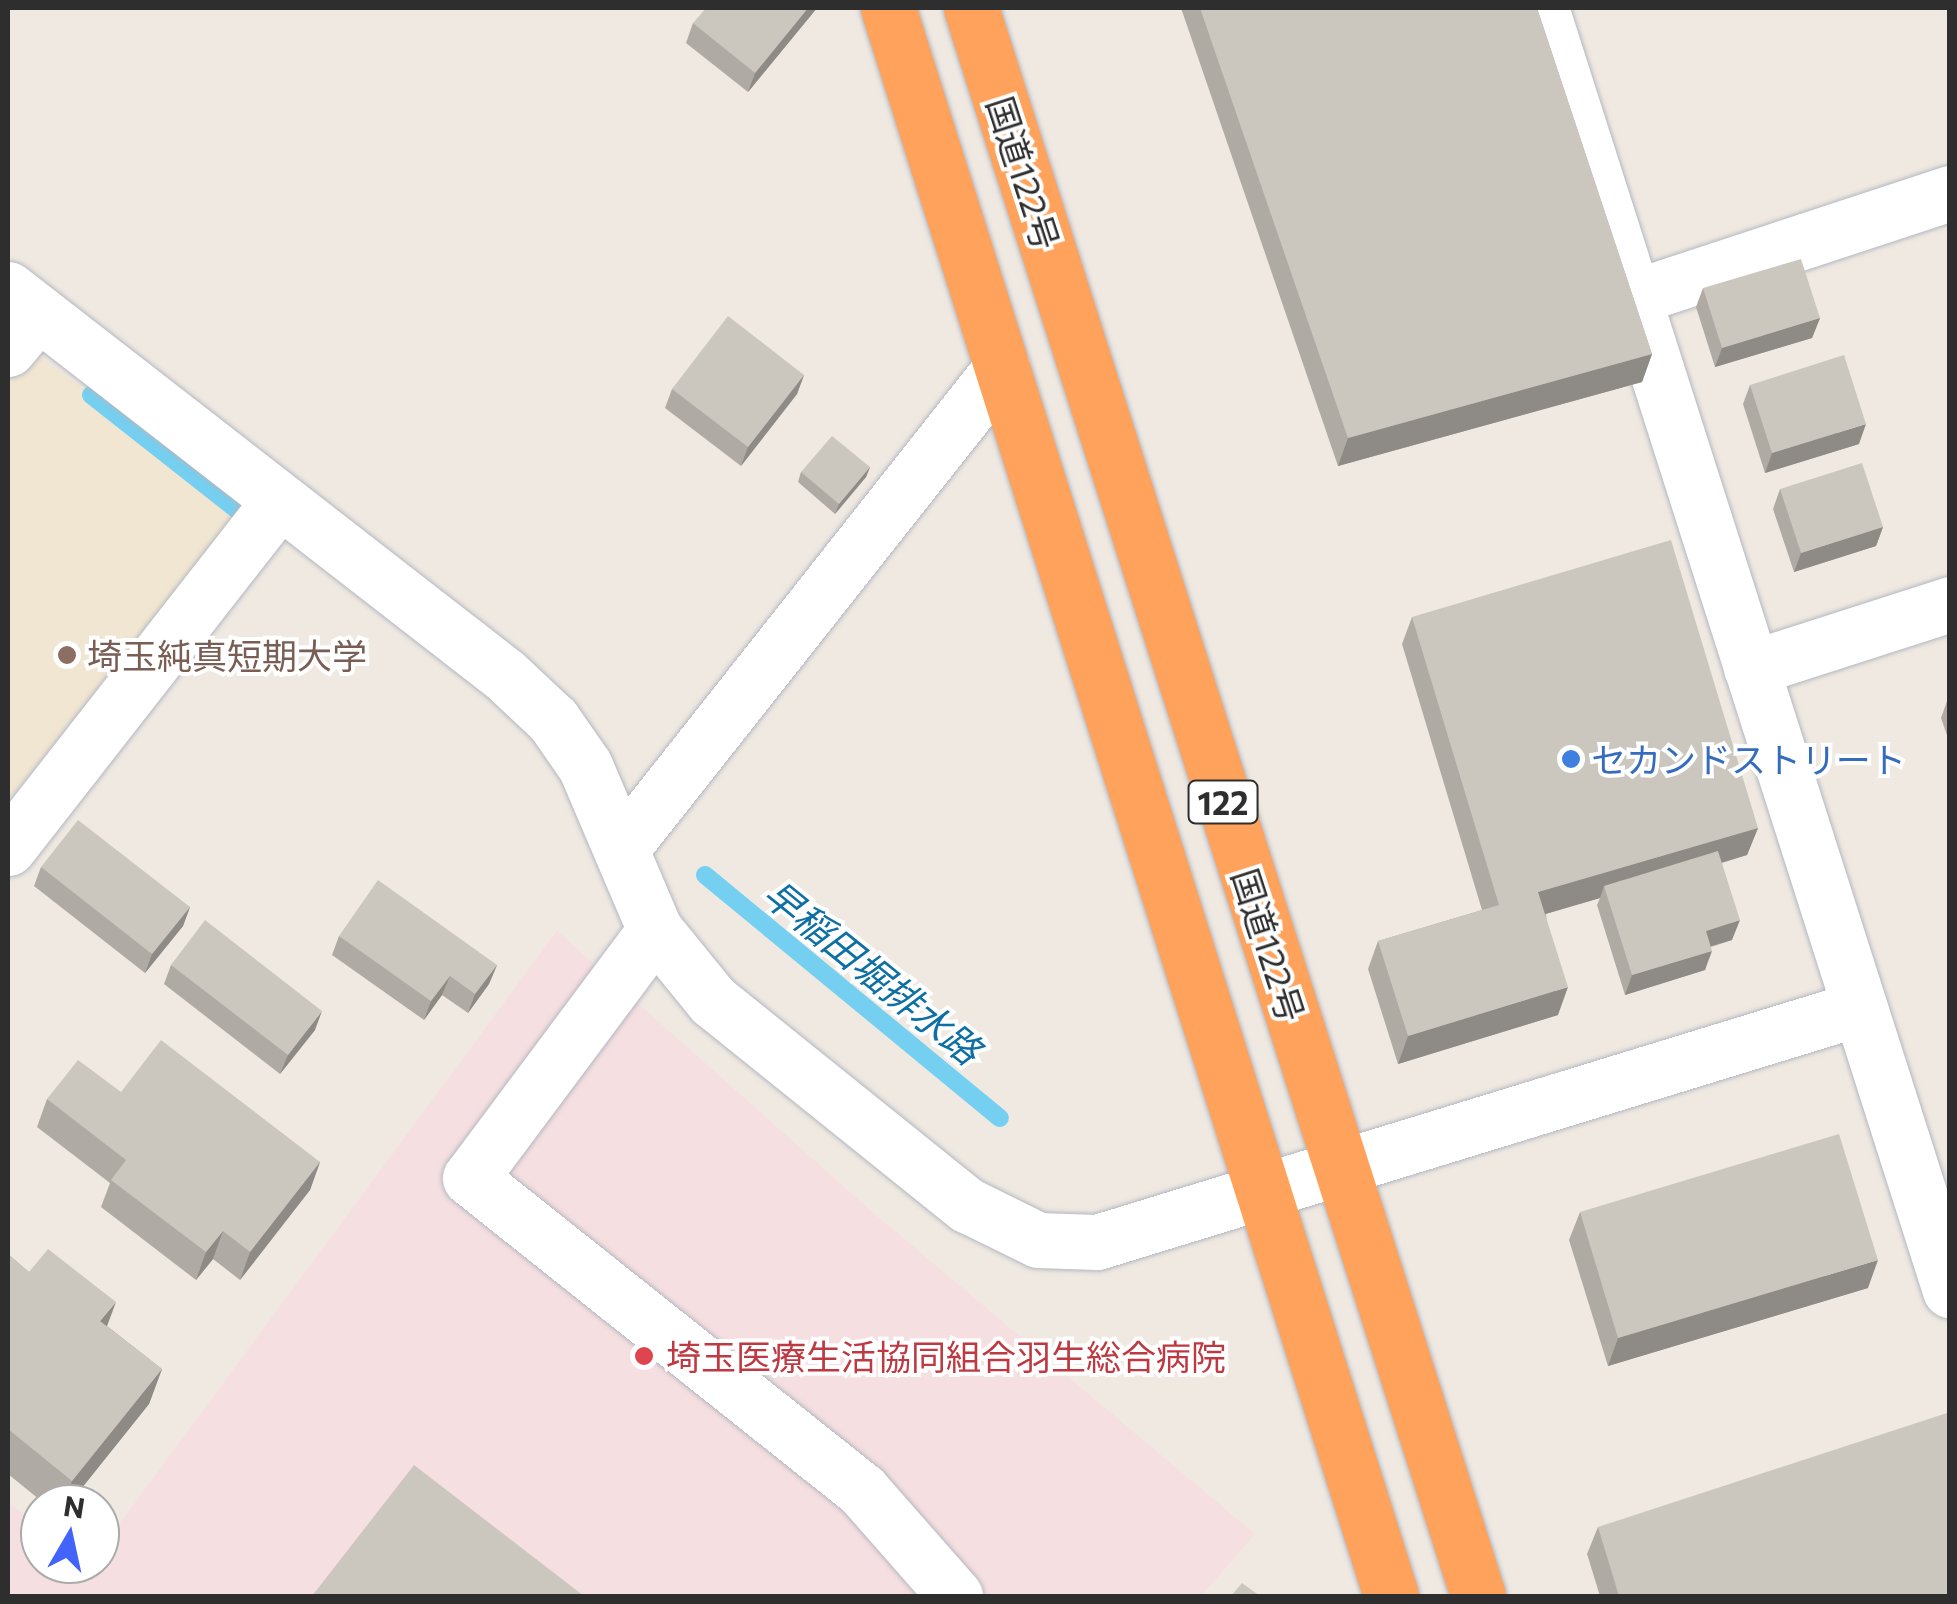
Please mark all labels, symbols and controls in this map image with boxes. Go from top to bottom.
street label: 国道122号 [979,91,1069,255]
place label: 埼玉純真短期大学 [87,634,367,676]
marker: 埼玉純真短期大学 [56,644,78,666]
place label: セカンドストリート [1591,738,1906,780]
marker: セカンドストリート [1560,748,1582,770]
road number: 122 [1186,775,1260,829]
street label: 国道122号 [1224,863,1314,1027]
water label: 早稲田堀排水路 [755,870,991,1072]
place label: 埼玉医療生活協同組合羽生総合病院 [666,1335,1226,1377]
marker: 埼玉医療生活協同組合羽生総合病院 [631,1343,657,1369]
north arrow [20,1484,120,1584]
text: N [61,1488,87,1525]

